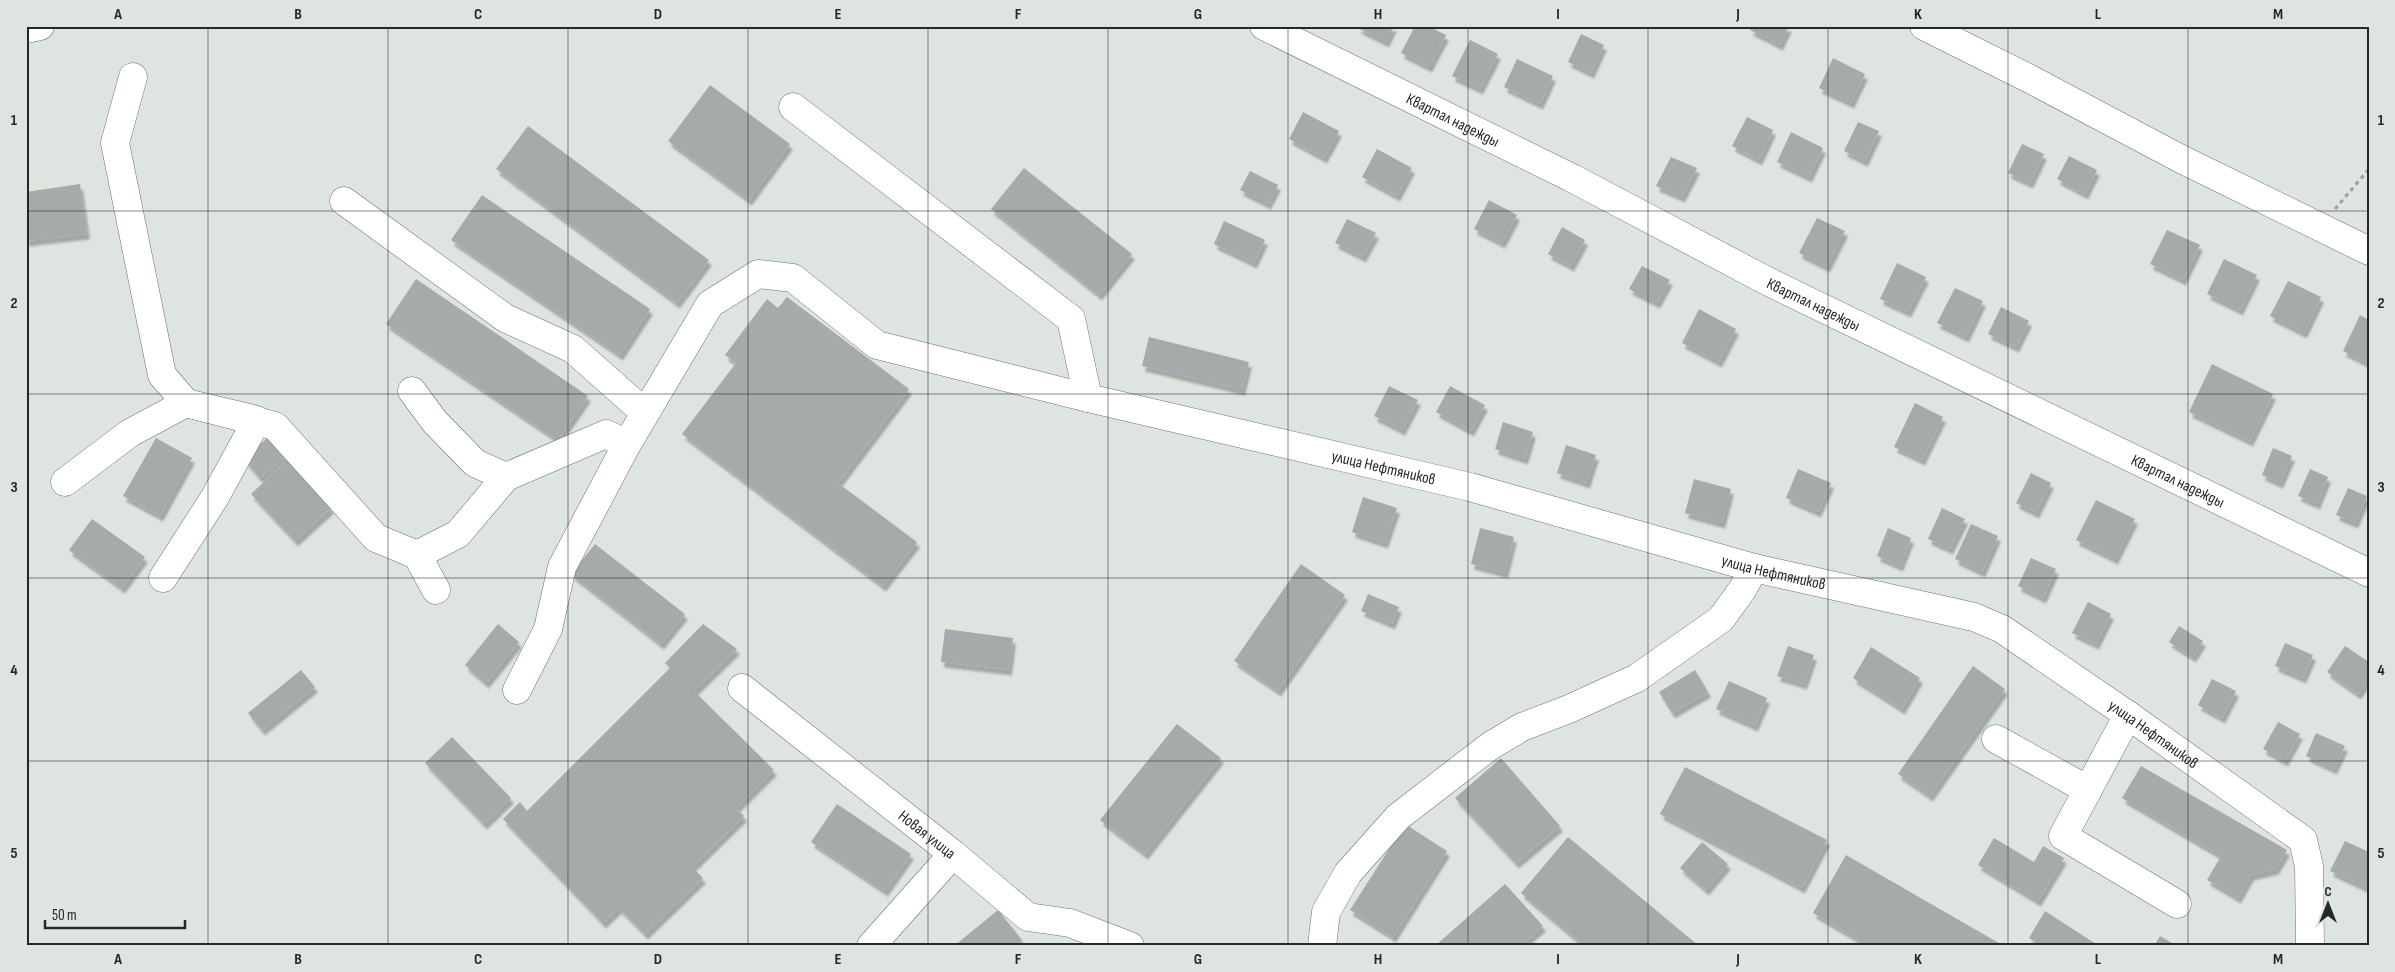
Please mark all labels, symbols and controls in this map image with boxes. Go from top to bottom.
text: A [113,5,122,24]
text: B [294,5,302,24]
text: C [474,5,482,24]
text: D [654,5,662,24]
text: E [835,5,842,24]
text: F [1015,5,1022,24]
text: G [1194,5,1202,24]
text: H [1374,5,1382,24]
text: I [1556,5,1560,24]
text: J [1735,5,1740,24]
text: K [1914,5,1922,24]
text: L [2095,5,2102,24]
text: M [2273,5,2283,24]
street label: Квартал надежды [1403,90,1502,152]
text: 1 [11,111,18,130]
text: 1 [2378,111,2385,130]
street label: Квартал надежды [1763,274,1863,336]
text: 2 [10,294,18,313]
text: 2 [2377,294,2385,313]
street label: улица Нефтяников [1330,447,1437,490]
street label: Квартал надежды [2128,451,2227,512]
text: 3 [10,478,18,497]
text: 3 [2377,478,2385,497]
street label: улица Нефтяников [1719,551,1827,595]
text: 4 [10,661,18,680]
text: 4 [2377,661,2385,680]
street label: улица Нефтяников [2104,696,2202,773]
street label: Новая улица [894,807,959,864]
text: 5 [10,844,18,863]
text: 5 [2377,844,2385,863]
north arrow [2302,880,2352,930]
text: С [2324,883,2332,900]
scale bar [45,897,185,929]
text: 50 m [52,906,77,925]
text: A [113,950,122,969]
text: B [294,950,302,969]
text: C [474,950,482,969]
text: D [654,950,662,969]
text: E [835,950,842,969]
text: F [1015,950,1022,969]
text: G [1194,950,1202,969]
text: H [1374,950,1382,969]
text: I [1556,950,1560,969]
text: J [1735,950,1740,969]
text: K [1914,950,1922,969]
text: L [2095,950,2102,969]
text: M [2273,950,2283,969]

